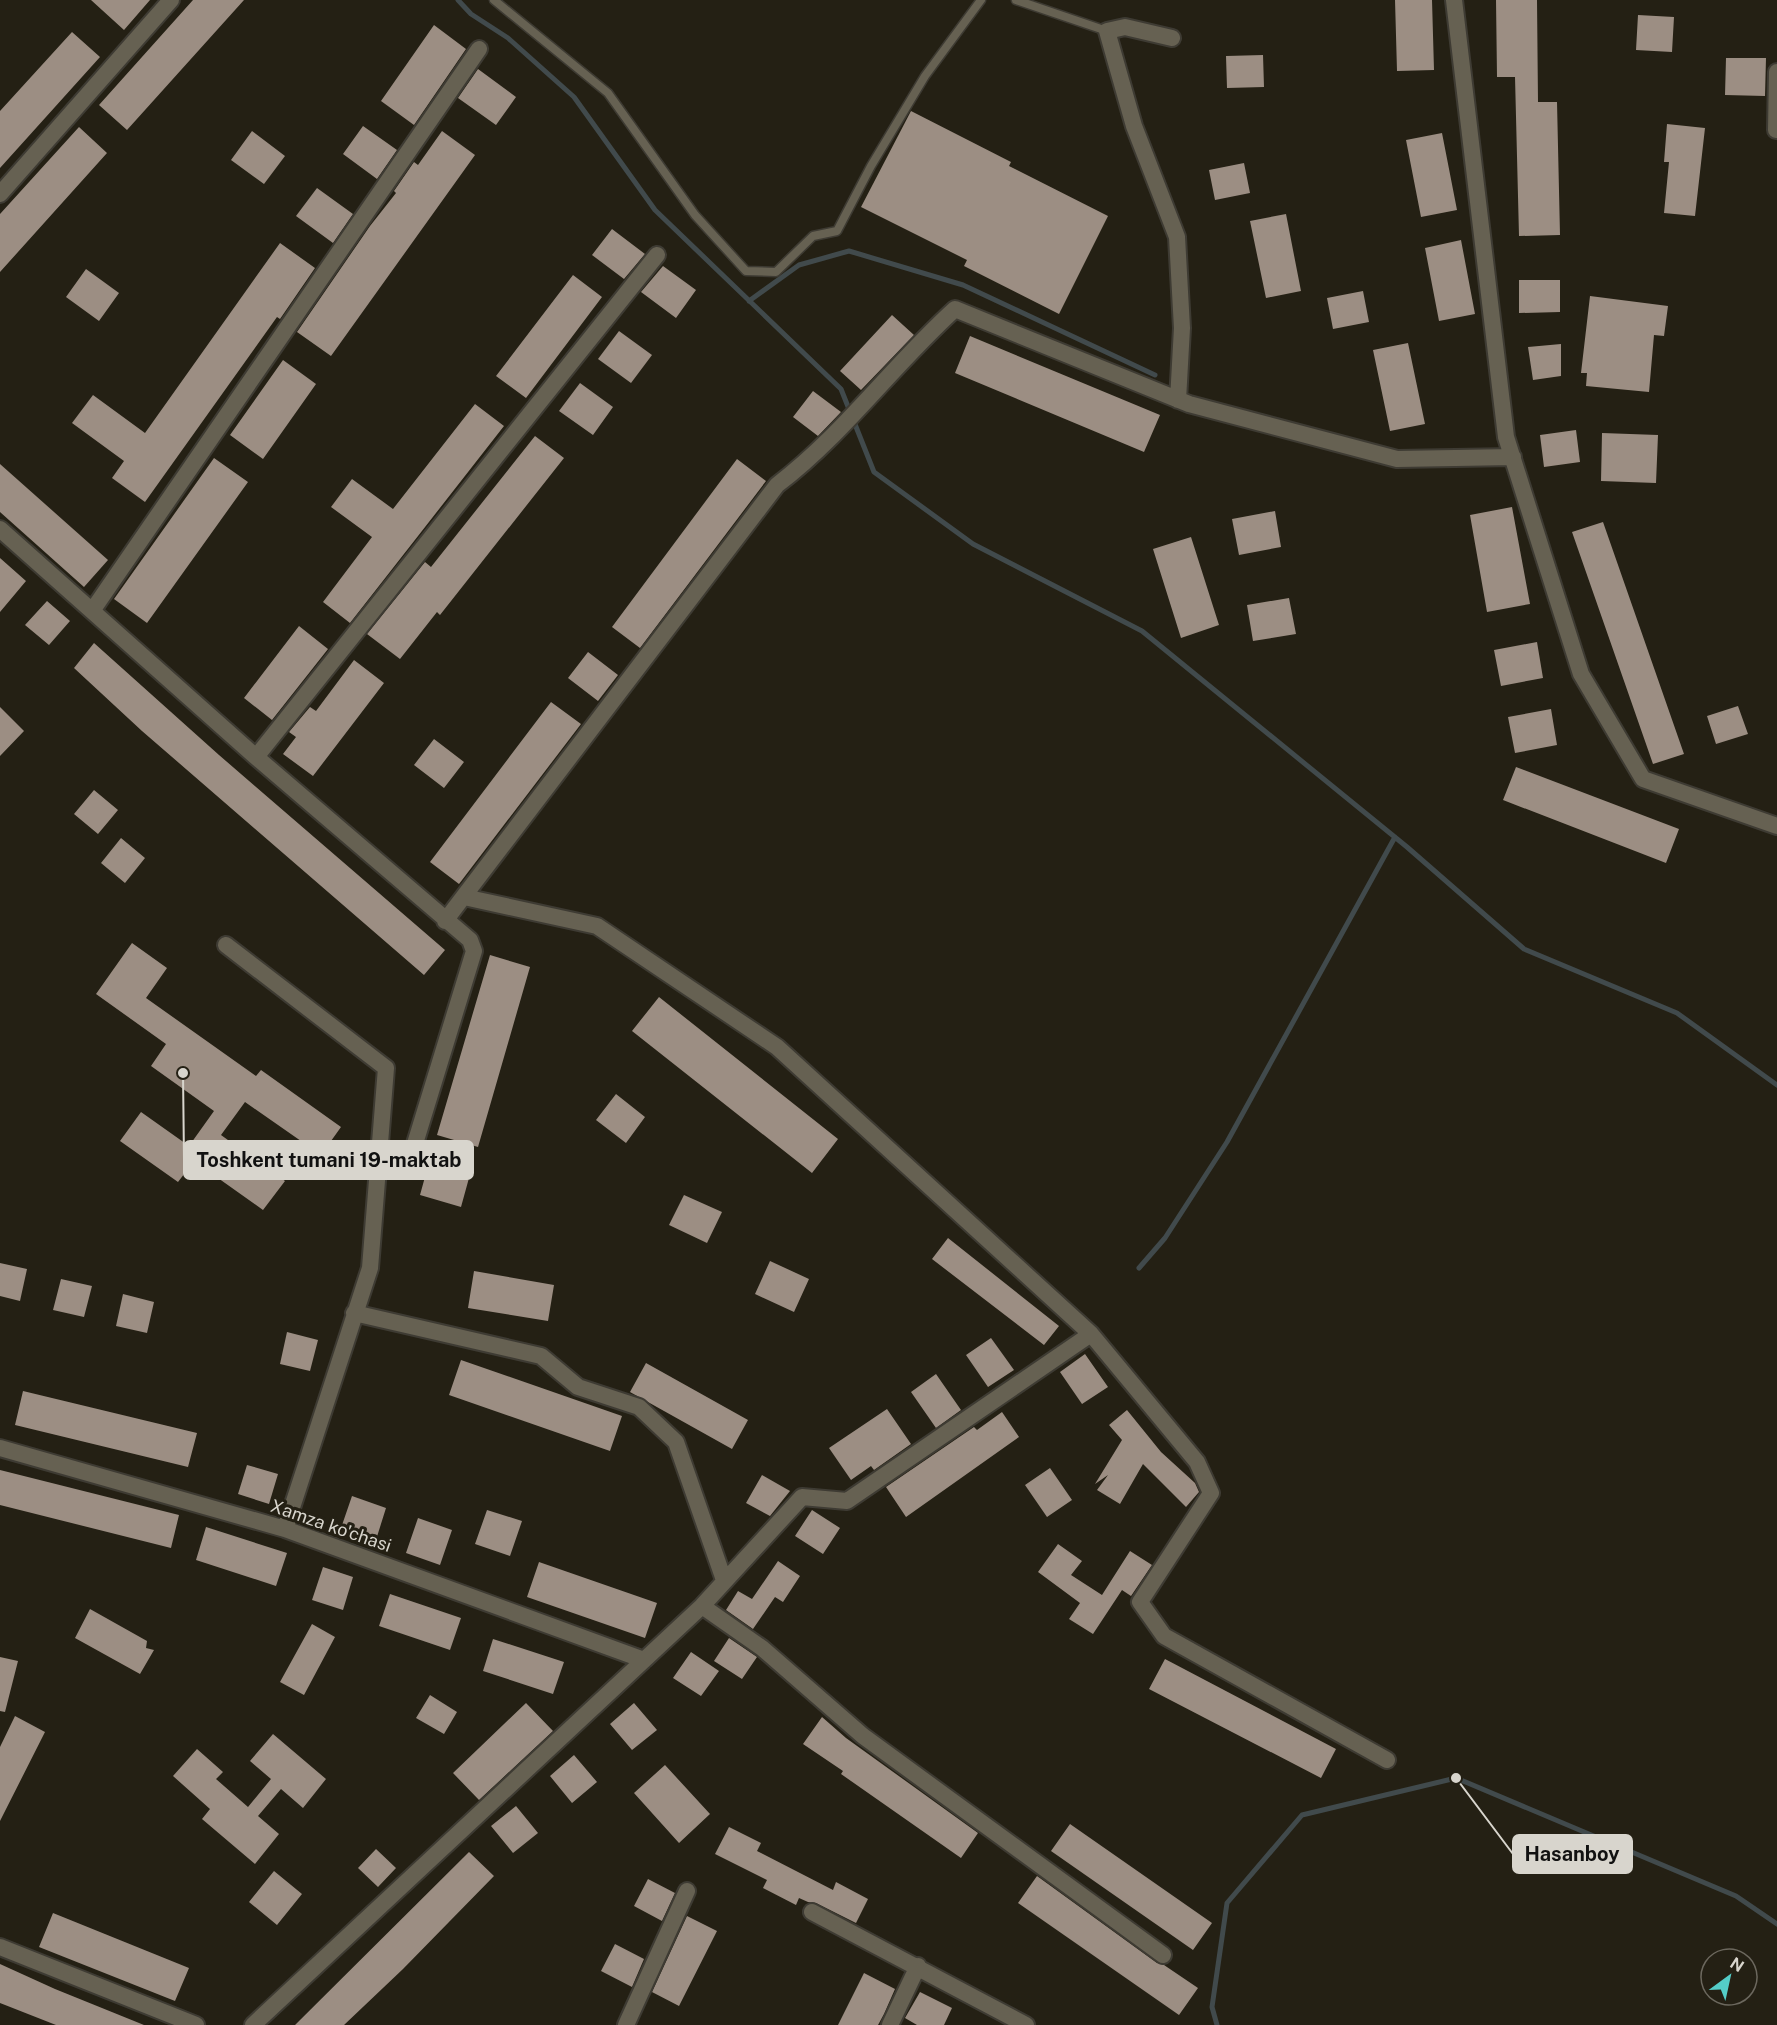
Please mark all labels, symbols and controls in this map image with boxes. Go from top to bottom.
callout: Toshkent tumani 19-maktab [184,1141,473,1179]
text: Toshkent tumani 19-maktab [197,1148,461,1172]
street label: Xamza ko'chasi [268,1495,394,1556]
callout: Hasanboy [1513,1835,1632,1873]
text: Hasanboy [1524,1842,1620,1866]
north arrow [1699,1947,1759,2007]
text: N [1726,1953,1747,1976]

